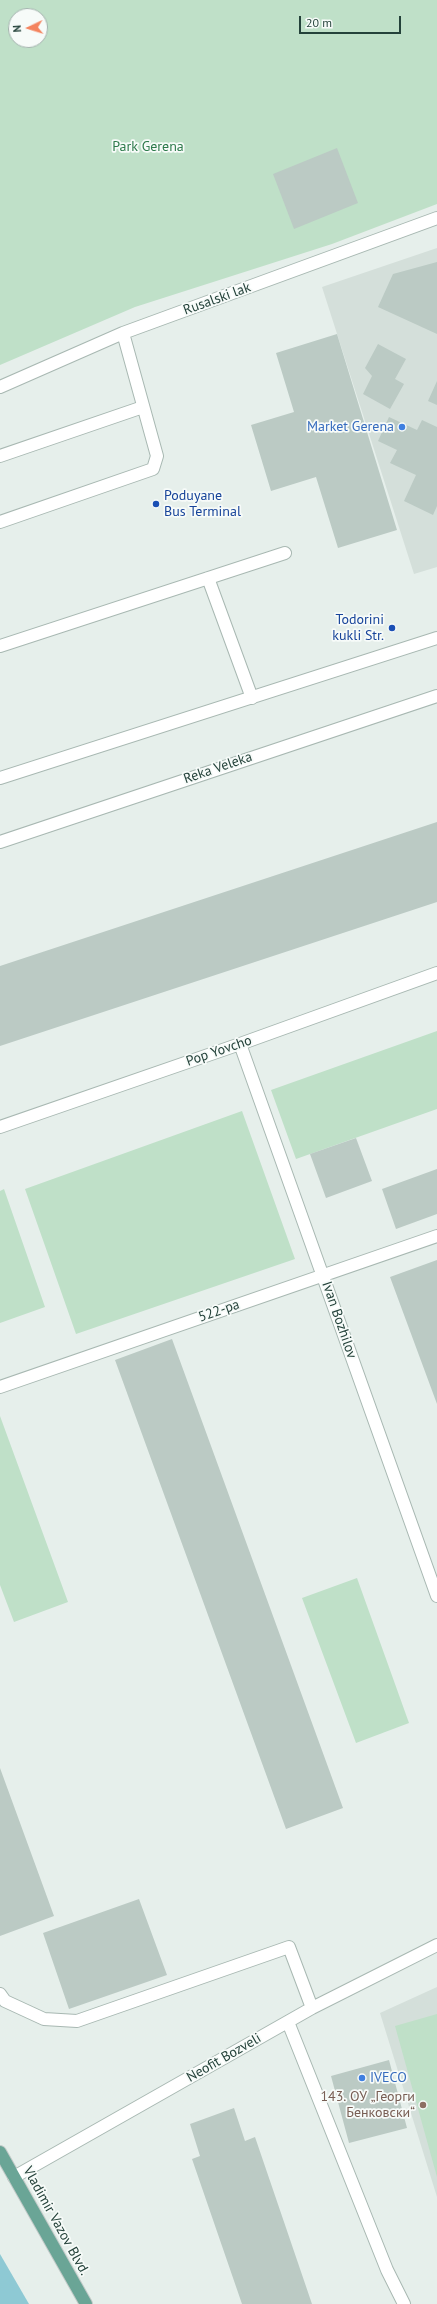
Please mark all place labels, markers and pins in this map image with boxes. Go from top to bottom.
place label: Market Gerena [307,419,394,435]
marker: Market Gerena [397,422,407,432]
place label: Poduyane Bus Terminal [164,488,241,520]
marker: Poduyane Bus Terminal [151,499,161,509]
place label: Todorini kukli Str. [332,612,384,644]
marker: Todorini kukli Str. [387,623,397,633]
place label: IVECO [370,2070,407,2086]
marker: IVECO [357,2073,367,2083]
place label: 143. ОУ „Георги Бенковски“ [320,2089,415,2122]
marker: 143. ОУ „Георги Бенковски“ [418,2100,428,2110]

